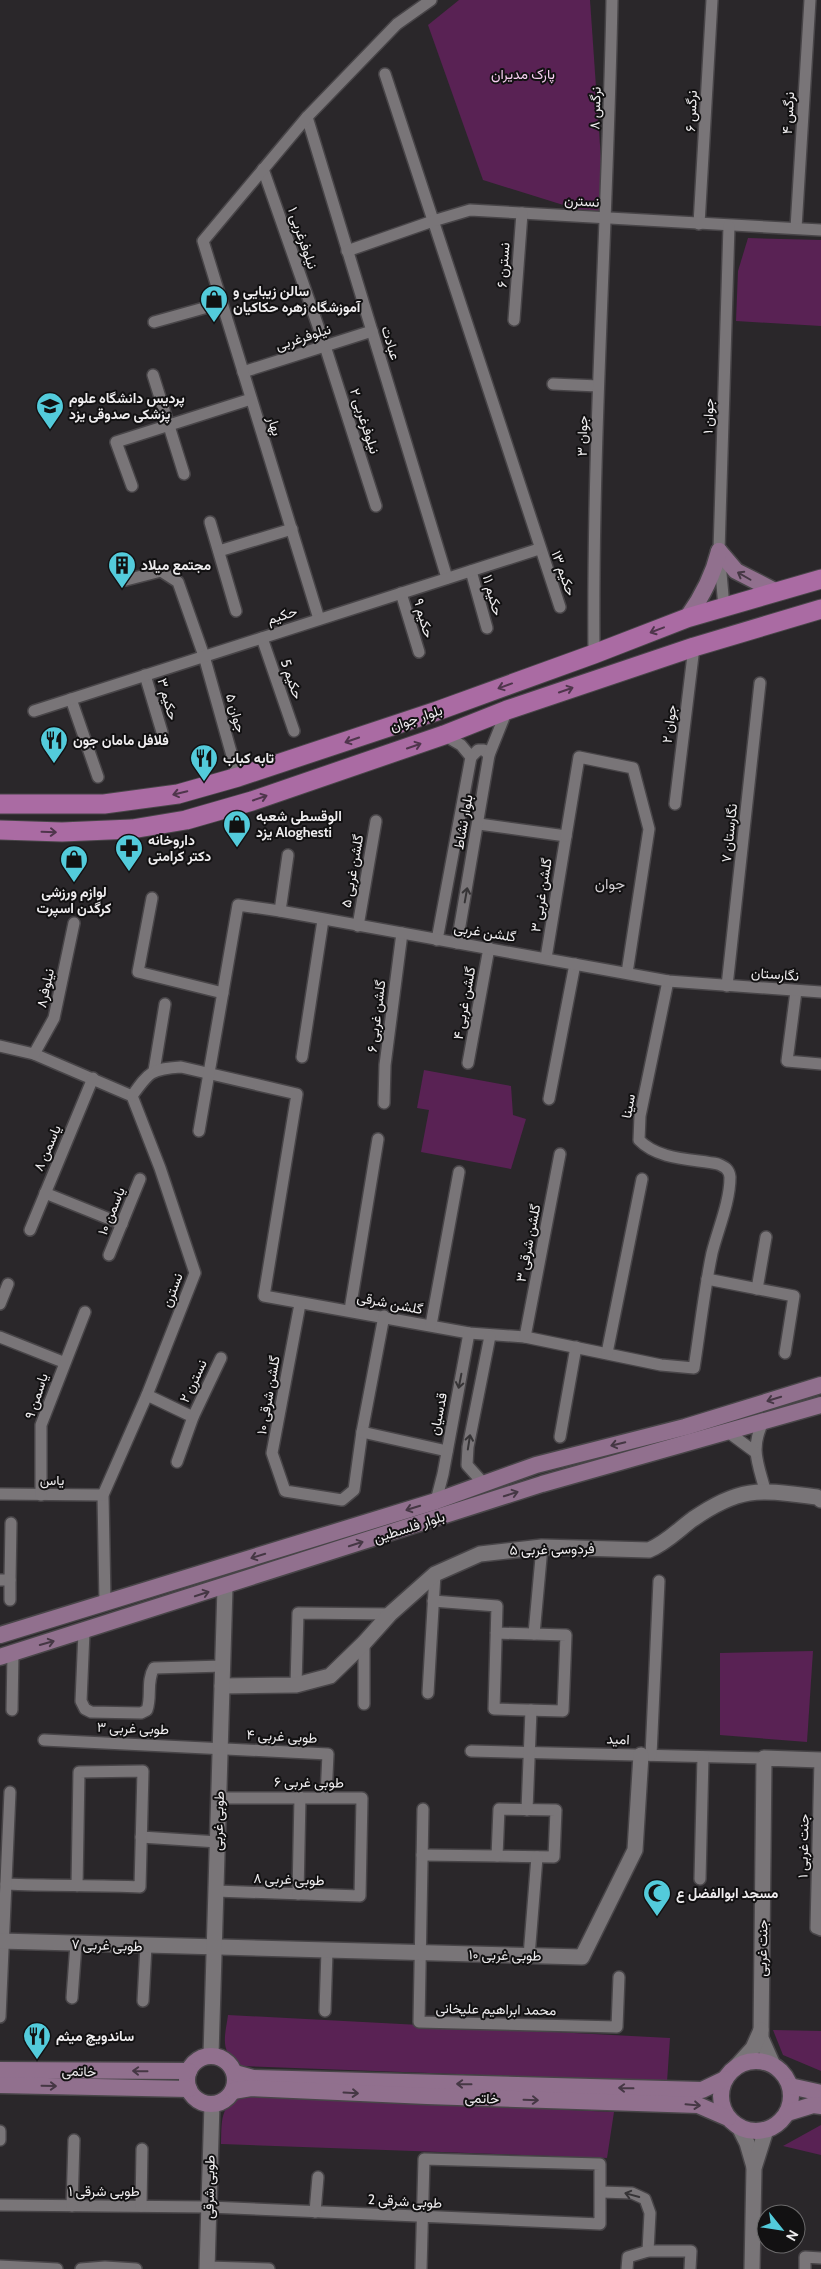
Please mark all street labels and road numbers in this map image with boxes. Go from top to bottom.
street label: نرگس ۸ [585,86,605,130]
street label: نرگس ۶ [681,90,701,132]
street label: نرگس ۴ [778,91,798,135]
street label: نسترن [564,191,600,211]
street label: نیلوفرغربی ۱ [284,205,322,271]
street label: نسترن ۶ [492,242,514,288]
street label: نیلوفرغربی [273,320,333,354]
street label: عبادت [377,324,405,362]
street label: نیلوفرغربی ۲ [346,386,384,456]
street label: جوان ۱ [698,398,718,434]
street label: بهار [263,413,286,438]
street label: جوان ۳ [573,415,591,457]
street label: ۱۳ حکیم [548,548,580,598]
street label: حکیم ۱۱ [479,572,507,618]
street label: حکیم ۹ [410,596,438,640]
street label: حکیم [265,602,299,628]
street label: حکیم 5 [277,657,307,701]
street label: حکیم ۳ [153,676,183,722]
street label: جوان ۵ [222,691,250,735]
street label: بلوار جوان [387,701,445,735]
street label: جوان ۲ [658,704,680,744]
street label: بلوار نشاط [449,793,477,851]
street label: نگارستان ۷ [717,802,741,864]
street label: گلشن غربی ۵ [337,833,367,909]
street label: گلشن غربی ۳ [526,857,556,933]
street label: گلشن غربی [453,918,517,946]
street label: نگارستان [750,963,800,985]
street label: گلشن غربی ۴ [449,965,479,1041]
street label: نیلوفر۸ [32,967,58,1009]
street label: گلشن غربی ۶ [363,979,389,1053]
street label: سینا [617,1092,639,1120]
street label: یاسمن ۸ [29,1122,65,1174]
street label: یاسمن ۱۰ [93,1184,129,1238]
street label: گلشن شرقی ۳ [512,1202,544,1284]
street label: نسترن [157,1270,187,1310]
street label: گلشن شرقی [356,1288,424,1318]
street label: گلشن شرقی ۱۰ [252,1354,284,1436]
street label: نسترن ۲ [175,1356,211,1406]
street label: یاسمن ۹ [20,1371,52,1421]
street label: قدسیان [425,1391,451,1437]
street label: یاس [40,1471,64,1489]
street label: بلوار فلسطین [371,1507,447,1547]
street label: فردوسی غربی ۵ [509,1539,595,1559]
street label: طوبی غربی ۳ [97,1718,169,1738]
street label: طوبی غربی ۴ [246,1725,318,1747]
street label: امید [606,1730,630,1748]
street label: طوبی غربی ۶ [274,1772,344,1792]
street label: طوبی غربی [208,1791,228,1851]
street label: جنت غربی ۱ [793,1814,813,1878]
street label: طوبی غربی ۸ [253,1869,325,1889]
street label: جنت غربی [753,1919,771,1977]
street label: طوبی غربی ۷ [71,1935,143,1955]
street label: طوبی غربی ۱۰ [468,1945,542,1965]
street label: محمد ابراهیم علیخانی [436,1999,556,2019]
street label: خاتمی [62,2062,96,2080]
street label: خاتمی [464,2088,500,2108]
street label: طوبی شرقی [199,2155,219,2219]
street label: طوبی شرقی ۱ [68,2182,140,2200]
street label: طوبی شرقی 2 [367,2190,443,2212]

